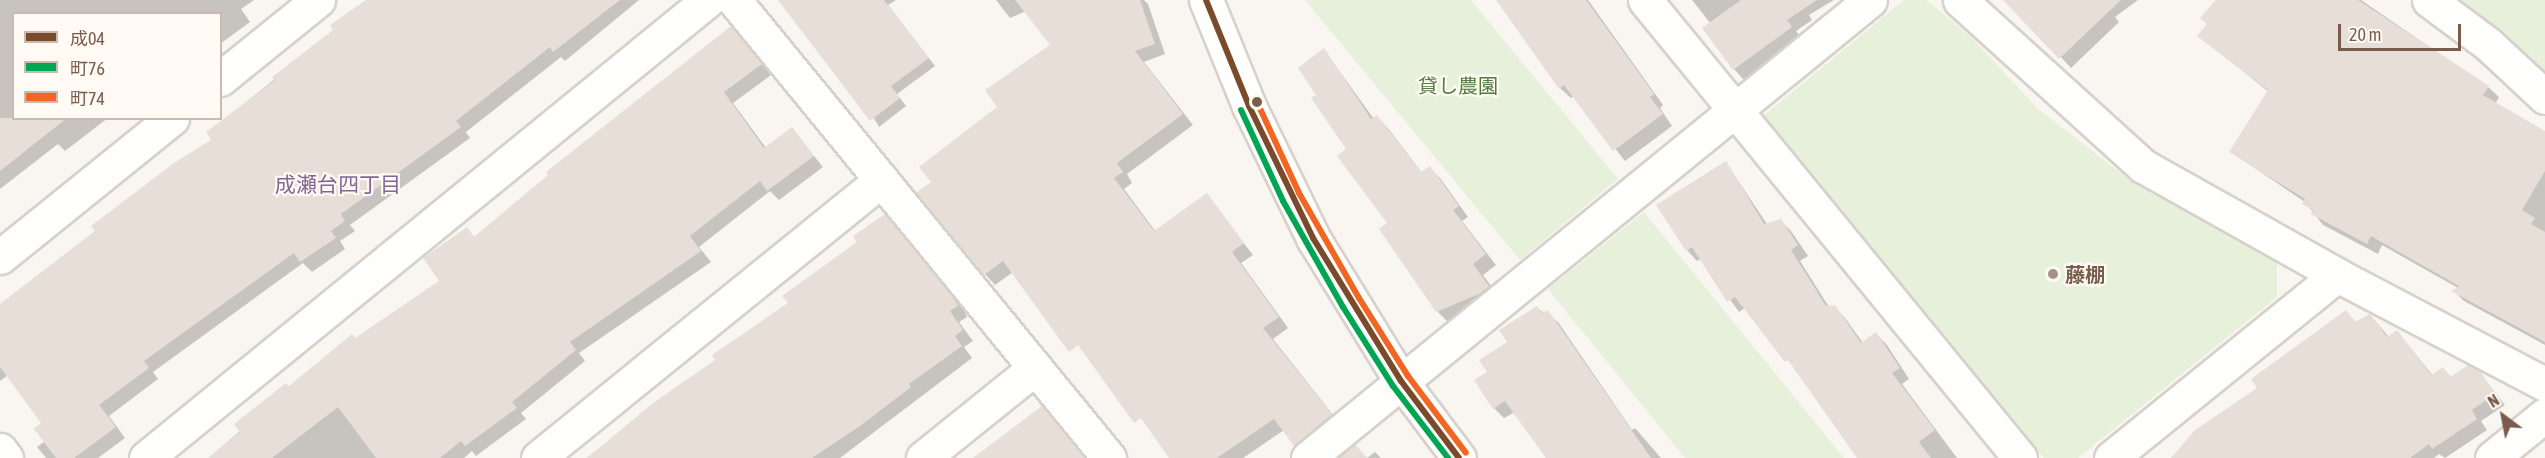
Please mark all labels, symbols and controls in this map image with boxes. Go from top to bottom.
legend [12,12,222,120]
scale bar [2341,12,2464,50]
text: 20 m [2349,24,2381,45]
text: 成04 [70,28,105,49]
text: 町76 [70,58,105,79]
park label: 貸し農園 [1418,73,1498,97]
text: 町74 [70,88,105,109]
unlabelled marker [1251,96,1263,108]
district label: 成瀬台四丁目 [275,171,401,197]
place label: 藤棚 [2065,262,2105,286]
marker: 藤棚 [2046,267,2060,281]
north arrow [2473,386,2533,446]
text: N [2485,391,2502,411]

